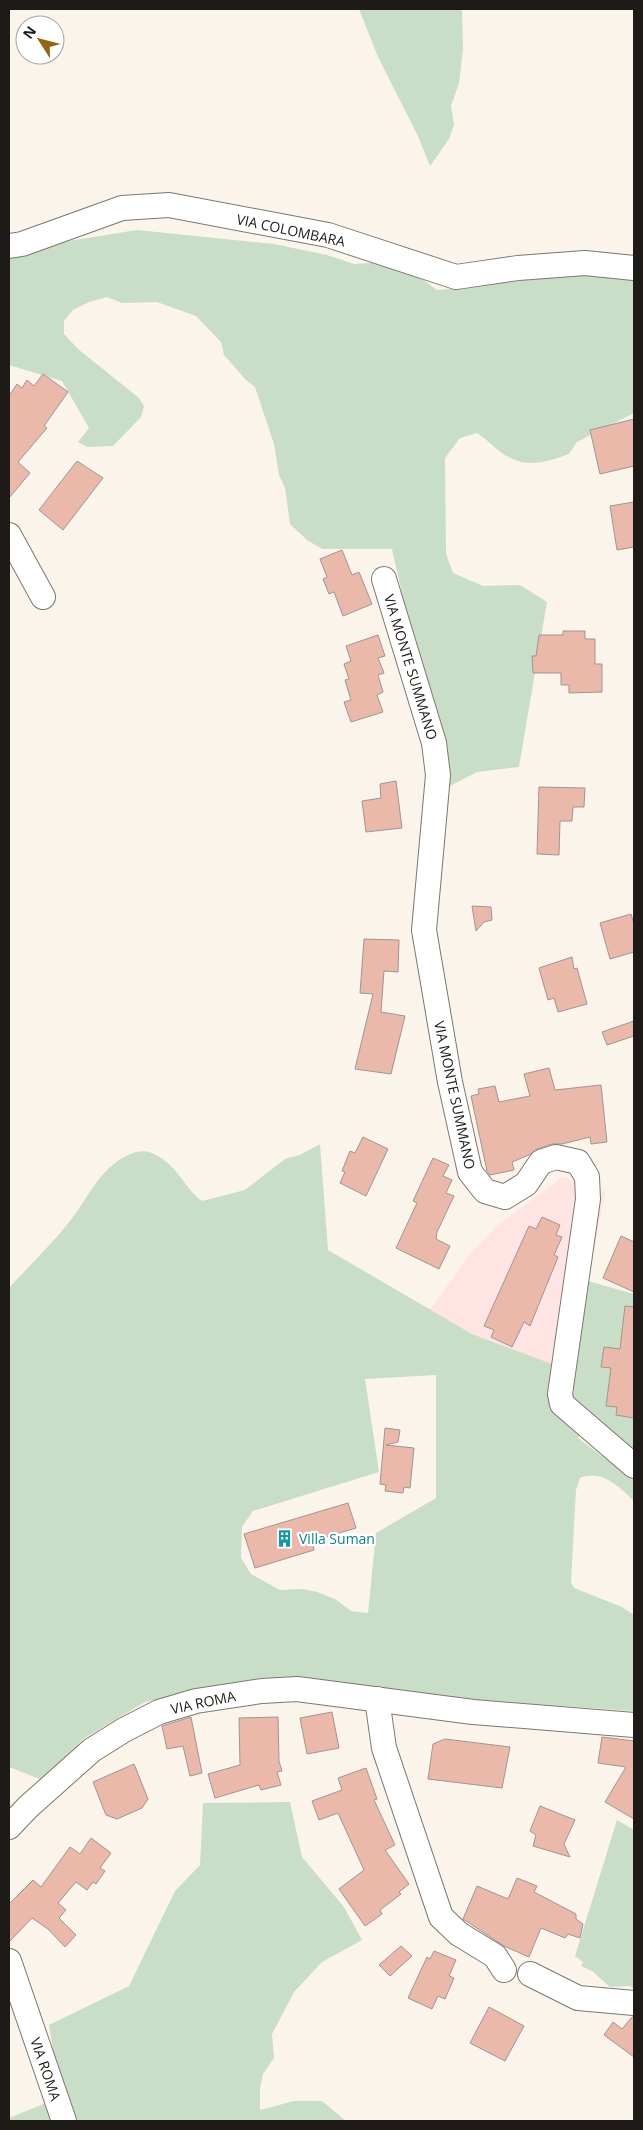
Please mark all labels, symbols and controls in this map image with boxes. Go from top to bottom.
north arrow [15,15,65,65]
text: N [18,22,40,42]
street label: VIA COLOMBARA [235,209,347,251]
street label: VIA MONTE SUMMANO [380,592,442,742]
street label: VIA MONTE SUMMANO [430,1019,480,1171]
building icon: Villa Suman [275,1528,295,1548]
place label: Villa Suman [299,1529,375,1548]
street label: VIA ROMA [169,1686,237,1718]
street label: VIA ROMA [26,2035,66,2103]

